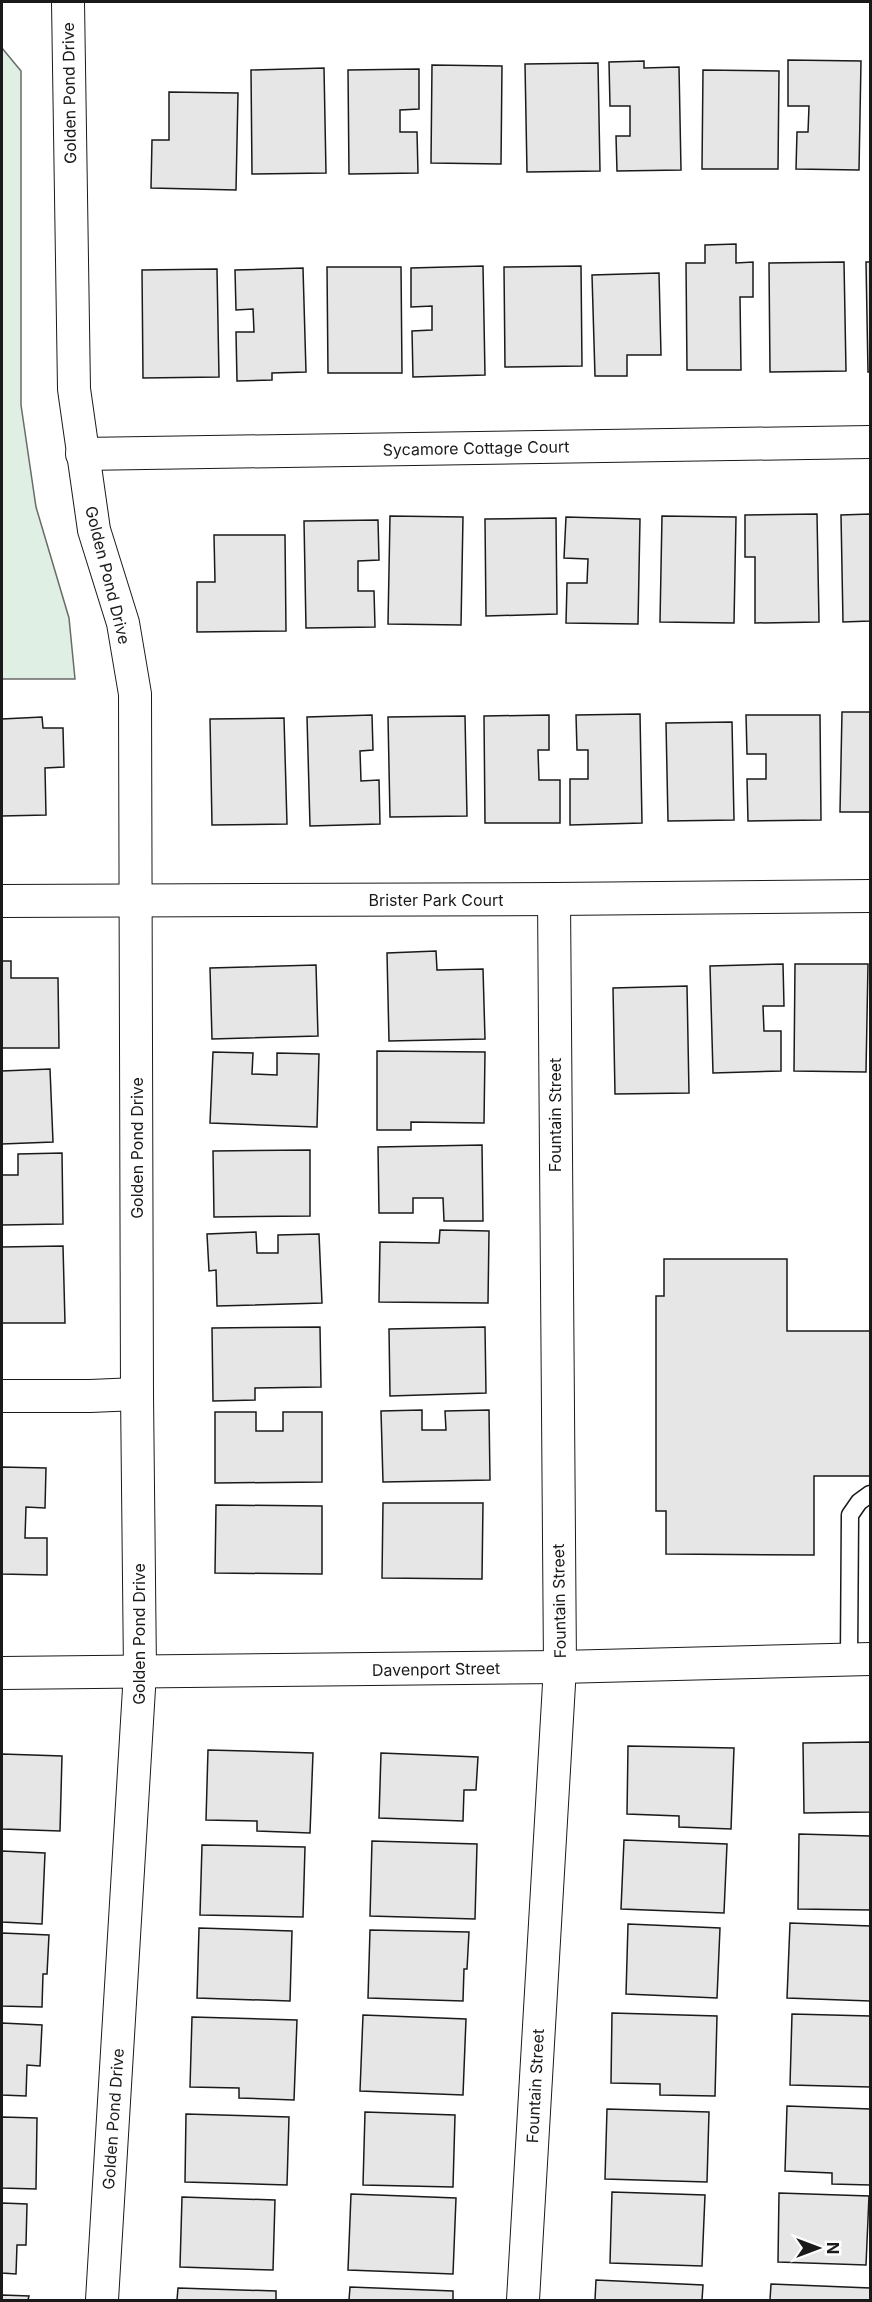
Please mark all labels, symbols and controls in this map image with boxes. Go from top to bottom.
street label: Golden Pond Drive [58,22,80,164]
street label: Sycamore Cottage Court [382,436,570,460]
street label: Golden Pond Drive [81,504,135,646]
street label: Brister Park Court [369,890,504,910]
street label: Fountain Street [545,1058,565,1172]
street label: Golden Pond Drive [127,1077,147,1219]
street label: Fountain Street [548,1544,570,1658]
street label: Golden Pond Drive [129,1563,149,1705]
street label: Davenport Street [372,1658,500,1680]
street label: Fountain Street [522,2028,548,2144]
street label: Golden Pond Drive [98,2048,128,2190]
north arrow [788,2218,848,2278]
text: N [823,2242,843,2254]

